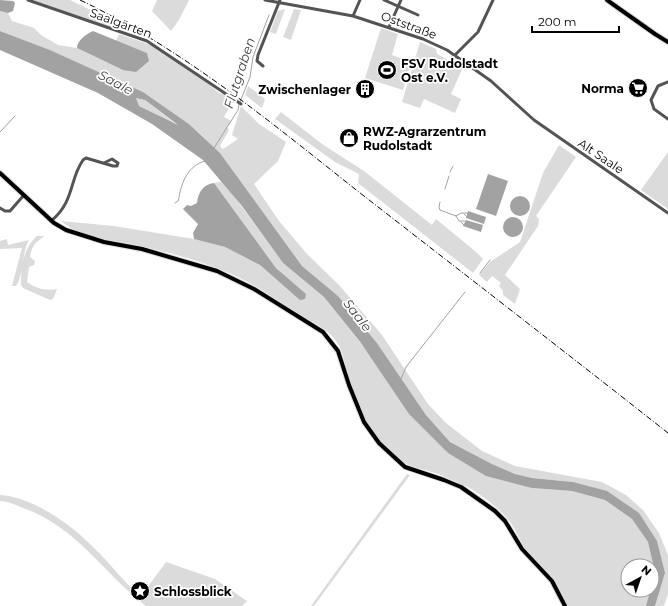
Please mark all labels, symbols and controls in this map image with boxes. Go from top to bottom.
street label: Saalgärten [88,5,154,41]
street label: Oststraße [379,8,439,42]
scale bar [532,8,619,34]
text: 200 m [538,14,577,29]
water label: Flutgraben [220,35,258,111]
place label: FSV Rudolstadt Ost e.V. [401,56,499,85]
sports icon: FSV Rudolstadt Ost e.V. [376,59,398,81]
water label: Saale [96,66,136,98]
supermarket icon: Norma [627,77,649,99]
building icon: Zwischenlager [354,78,376,100]
place label: Norma [581,81,624,96]
place label: Zwischenlager [258,82,351,97]
place label: RWZ-Agrarzentrum Rudolstadt [363,124,486,153]
shop icon: RWZ-Agrarzentrum Rudolstadt [338,127,360,149]
street label: Alt Saale [575,135,627,177]
water label: Saale [340,296,376,335]
north arrow [620,558,660,598]
text: N [639,562,654,579]
place icon: Schlossblick [129,580,151,602]
place label: Schlossblick [154,584,232,599]

